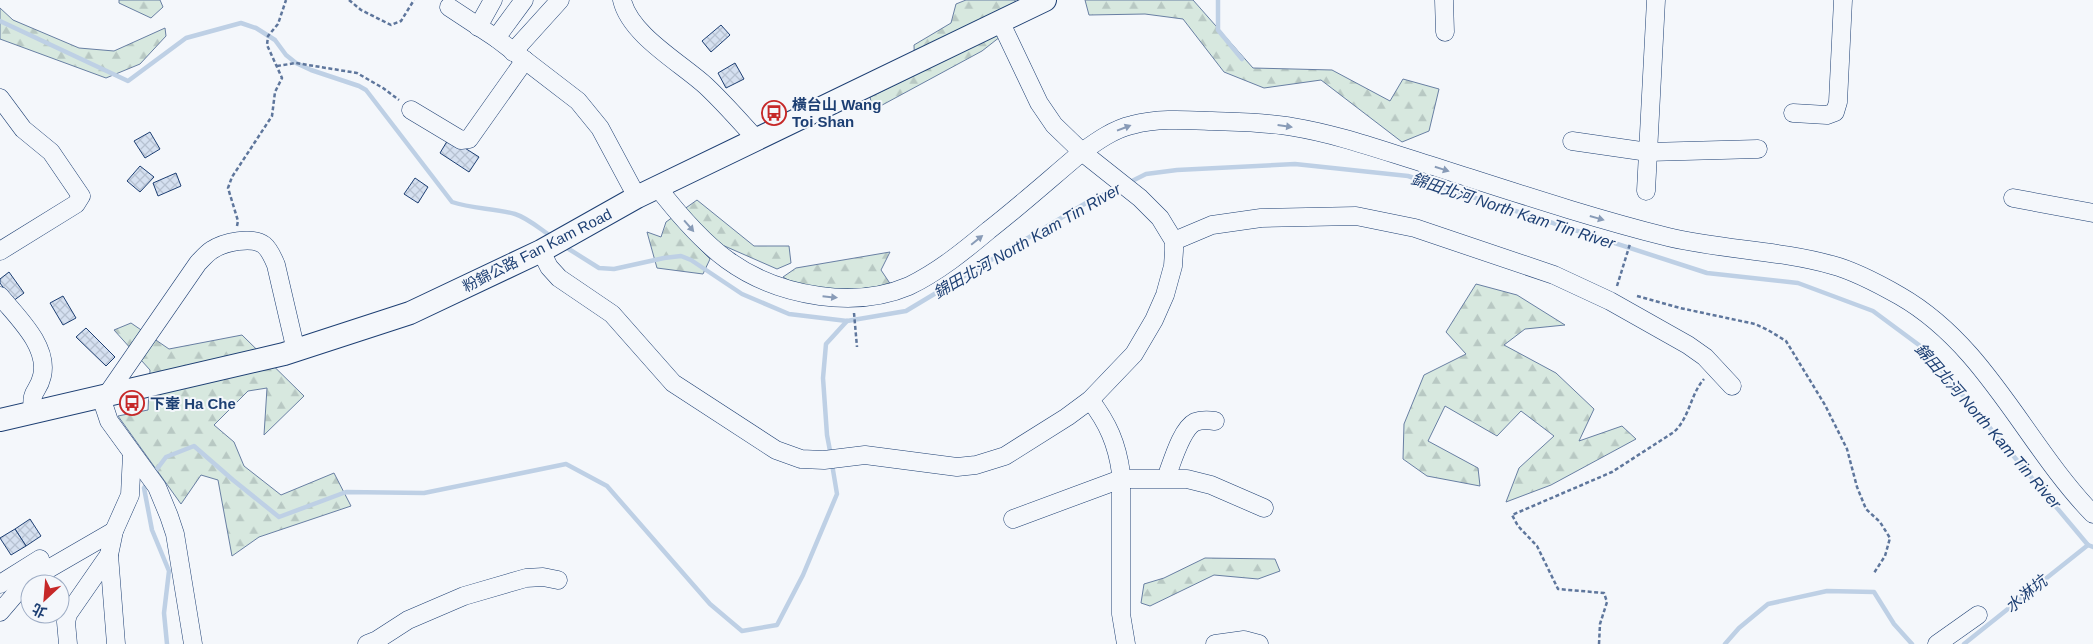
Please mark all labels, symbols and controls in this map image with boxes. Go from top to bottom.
place label: 橫台山 Wang Toi Shan [792,96,881,130]
bus stop icon: 橫台山 Wang Toi Shan [761,100,787,126]
one-way arrow [1278,122,1294,130]
one-way arrow [1117,124,1132,132]
one-way arrow [1434,166,1449,174]
water label: 錦田北河 North Kam Tin River [1409,170,1618,252]
water label: 錦田北河 North Kam Tin River [930,180,1124,302]
street label: 粉錦公路 Fan Kam Road [460,205,614,295]
one-way arrow [1589,214,1604,222]
one-way arrow [683,220,695,232]
one-way arrow [970,235,983,246]
one-way arrow [823,293,839,301]
water label: 錦田北河 North Kam Tin River [1912,340,2065,513]
bus stop icon: 下輋 Ha Che [119,390,145,416]
place label: 下輋 Ha Che [150,395,236,412]
water label: 水淋坑 [2002,571,2052,616]
north arrow [20,574,70,624]
text: 北 [30,600,49,621]

